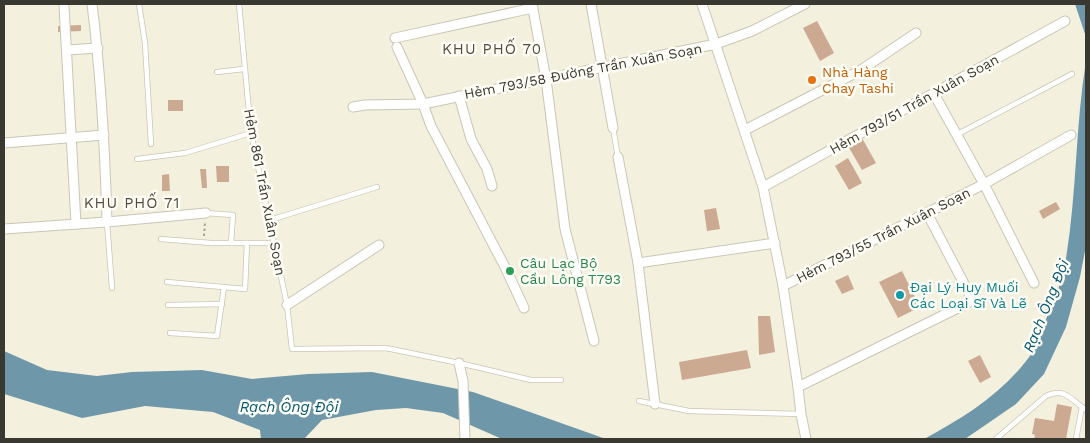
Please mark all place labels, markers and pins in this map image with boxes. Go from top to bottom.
place label: Nhà Hàng Chay Tashi [822,64,894,96]
marker: Nhà Hàng Chay Tashi [806,74,818,86]
place label: Câu Lạc Bộ Cầu Lông T793 [520,255,621,287]
marker: Câu Lạc Bộ Cầu Lông T793 [504,265,516,277]
place label: Đại Lý Huy Muối Các Loại Sĩ Và Lẽ [910,279,1027,311]
marker: Đại Lý Huy Muối Các Loại Sĩ Và Lẽ [894,289,906,301]

